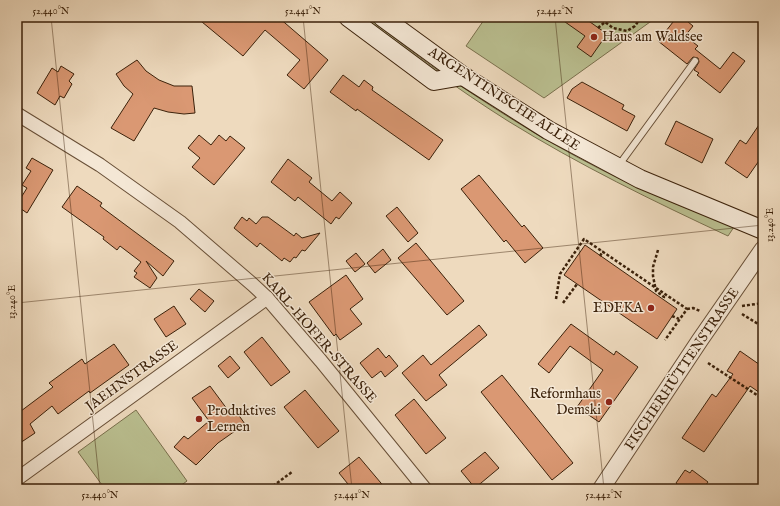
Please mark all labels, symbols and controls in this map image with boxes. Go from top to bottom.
text: 52.440°N [32,5,70,18]
text: 52.441°N [285,5,321,18]
text: 52.442°N [537,5,574,18]
place label: Haus am Waldsee [602,28,703,46]
marker: Haus am Waldsee [589,32,599,42]
street label: ARGENTINISCHE ALLEE [424,42,584,155]
text: 13.240°E [764,208,777,242]
street label: KARL-HOFER-STRASSE [257,269,381,407]
street label: FISCHERHÜTTENSTRASSE [620,283,743,454]
text: 13.240°E [6,285,19,319]
place label: EDEKA [593,299,644,317]
marker: EDEKA [646,303,656,313]
street label: JAEHNSTRASSE [81,336,182,417]
place label: Reformhaus Demski [530,385,601,419]
marker: Reformhaus Demski [604,397,614,407]
place label: Produktives Lernen [207,402,276,436]
marker: Produktives Lernen [194,414,204,424]
text: 52.440°N [81,489,119,502]
text: 52.441°N [334,489,370,502]
text: 52.442°N [586,489,623,502]

